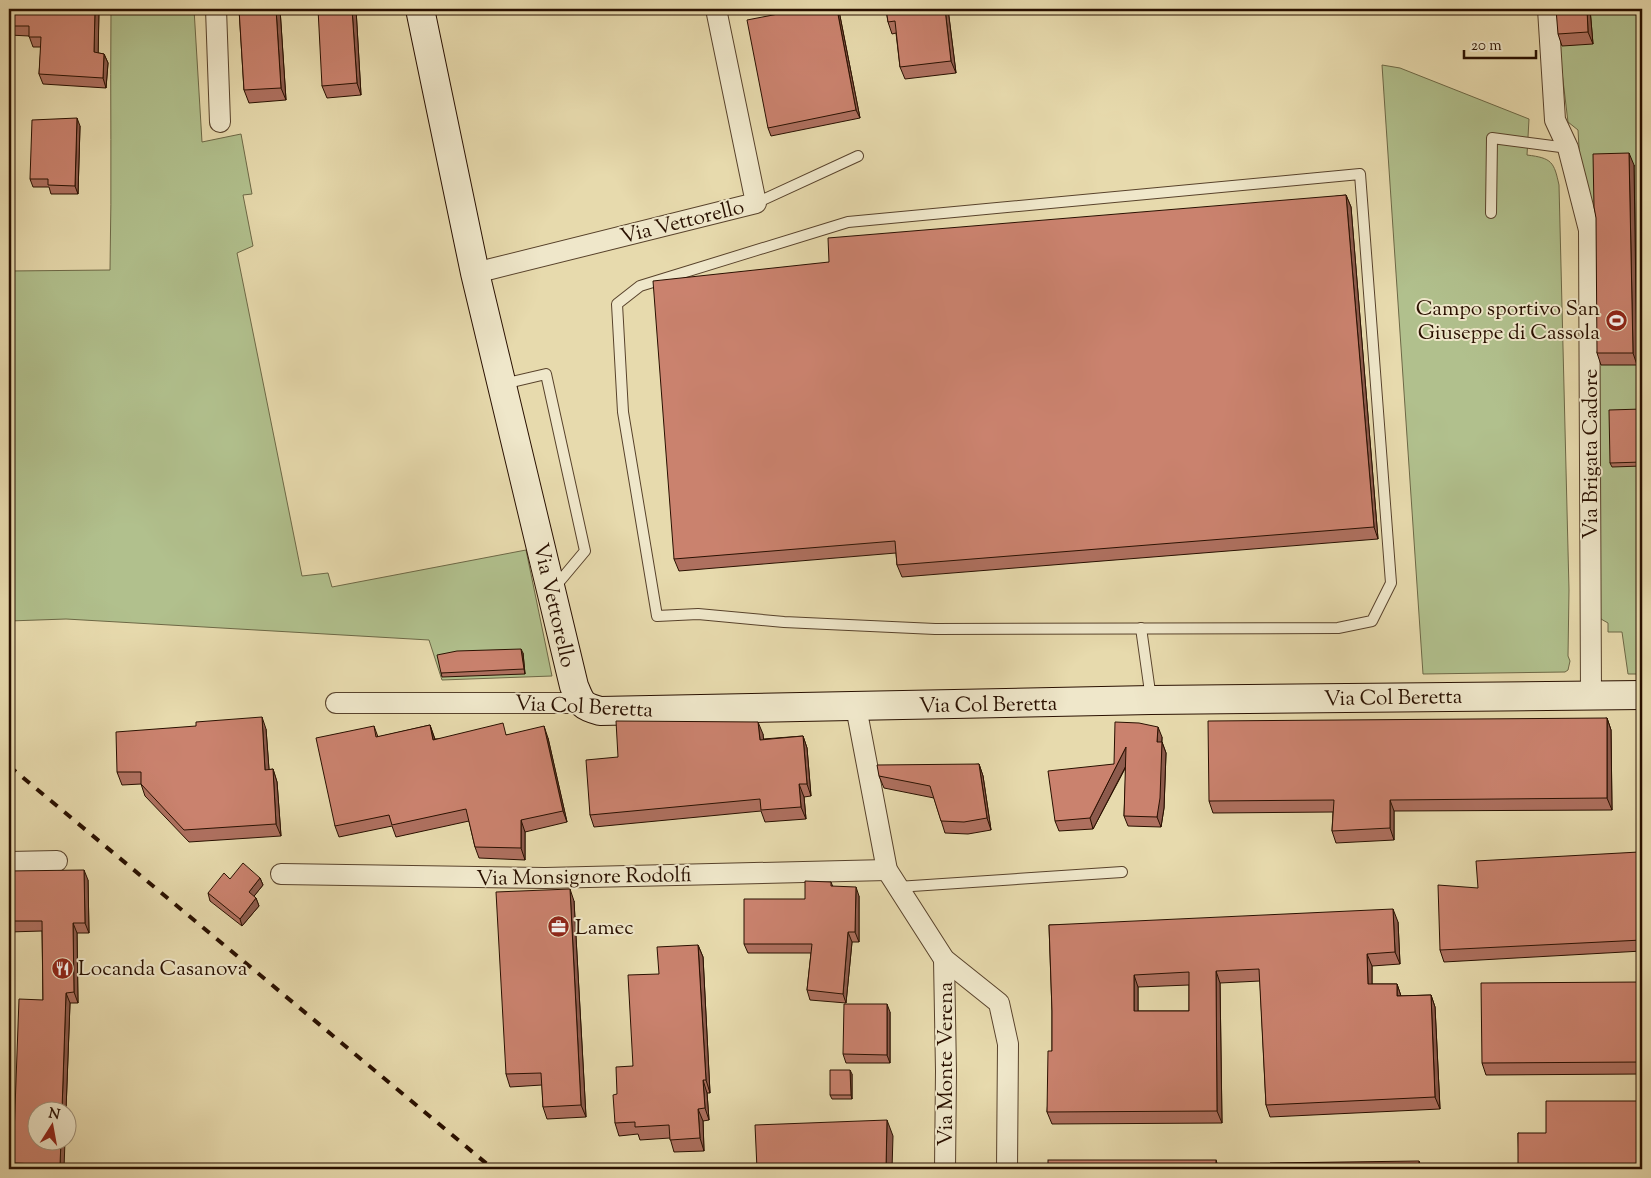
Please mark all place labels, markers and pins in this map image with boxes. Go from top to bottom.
place label: Campo sportivo San Giuseppe di Cassola [1416,295,1600,349]
sports icon: Campo sportivo San Giuseppe di Cassola [1604,308,1628,332]
place label: Lamec [575,914,634,944]
office icon: Lamec [547,915,571,939]
place label: Locanda Casanova [78,955,248,985]
restaurant icon: Locanda Casanova [50,956,74,980]

